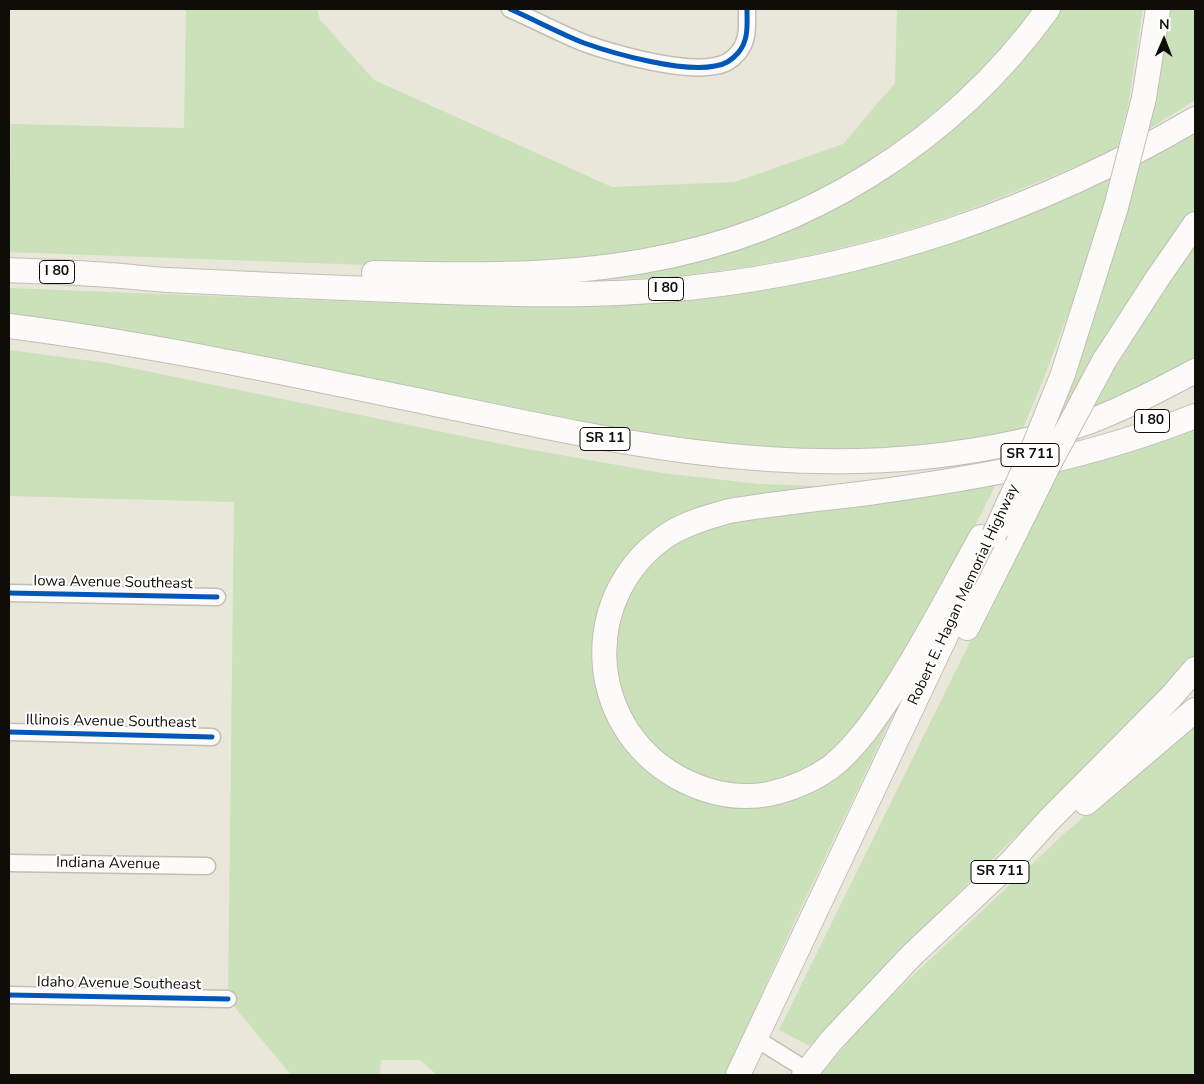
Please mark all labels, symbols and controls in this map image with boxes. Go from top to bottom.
north arrow [1139,15,1189,65]
text: N [1159,15,1170,34]
road number: I 80 [40,260,74,284]
road number: I 80 [648,278,684,300]
road number: I 80 [1134,410,1170,432]
road number: SR 11 [580,428,630,450]
road number: SR 711 [1001,444,1059,466]
street label: Robert E. Hagan Memorial Highway [905,482,1023,708]
street label: Iowa Avenue Southeast [33,573,193,593]
street label: Illinois Avenue Southeast [26,712,196,732]
street label: Indiana Avenue [56,854,160,874]
road number: SR 711 [971,860,1029,884]
street label: Idaho Avenue Southeast [37,974,201,994]

